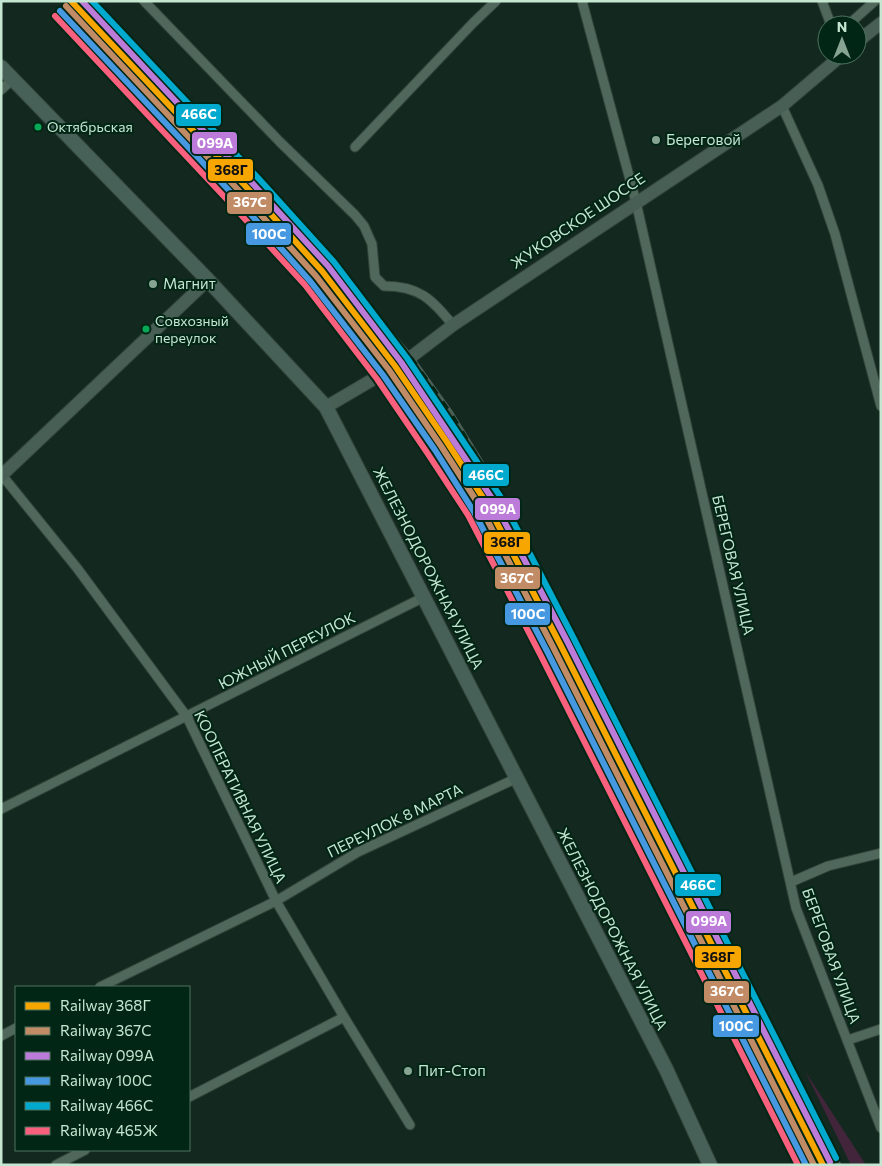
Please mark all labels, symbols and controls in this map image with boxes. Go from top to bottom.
north arrow [817,15,867,65]
text: N [837,18,847,35]
line badge: 466С [175,103,222,127]
text: 466С [181,105,217,122]
place label: Октябрьская [47,118,133,135]
marker: Октябрьская [33,122,43,132]
place label: Береговой [666,130,741,148]
line badge: 099А [191,131,238,155]
text: 099А [197,134,233,151]
marker: Береговой [650,134,662,146]
line badge: 368Г [207,158,254,182]
text: 368Г [214,161,248,178]
street label: ЖУКОВСКОЕ ШОССЕ [507,168,648,272]
line badge: 367С [226,191,273,215]
text: 367С [233,193,267,210]
line badge: 100C [245,222,292,246]
text: 100C [252,225,286,242]
place label: Магнит [163,274,216,292]
marker: Магнит [147,278,159,290]
place label: Совхозный переулок [155,312,229,346]
marker: Совхозный переулок [141,324,151,334]
street label: ЖЕЛЕЗНОДОРОЖНАЯ УЛИЦА [370,463,488,672]
line badge: 466С [462,463,510,487]
text: 466С [468,466,504,483]
street label: БЕРЕГОВАЯ УЛИЦА [709,493,759,636]
line badge: 099А [474,497,521,521]
text: 099А [480,500,516,517]
line badge: 368Г [483,531,531,555]
text: 368Г [490,533,524,550]
line badge: 367С [494,566,541,590]
text: 367С [500,569,534,586]
line badge: 100C [504,602,551,626]
text: 100C [511,605,545,622]
street label: ЮЖНЫЙ ПЕРЕУЛОК [215,608,358,692]
street label: КООПЕРАТИВНАЯ УЛИЦА [191,707,291,886]
street label: ПЕРЕУЛОК 8 МАРТА [324,779,465,861]
street label: ЖЕЛЕЗНОДОРОЖНАЯ УЛИЦА [554,824,672,1033]
line badge: 466С [674,873,722,897]
text: 466С [680,876,716,893]
street label: БЕРЕГОВАЯ УЛИЦА [799,885,865,1026]
line badge: 099А [685,910,732,934]
text: 099А [691,912,727,929]
line badge: 368Г [694,945,742,969]
text: 368Г [701,948,735,965]
line badge: 367С [703,980,750,1004]
text: 367С [710,982,744,999]
legend [15,986,190,1151]
text: Railway 368Г [60,996,151,1014]
line badge: 100C [712,1014,760,1038]
text: 100C [719,1017,753,1034]
text: Railway 367С [60,1021,151,1039]
text: Railway 099А [60,1046,154,1064]
place label: Пит-Стоп [418,1061,486,1079]
marker: Пит-Стоп [402,1065,414,1077]
text: Railway 100C [60,1071,152,1089]
text: Railway 466С [60,1096,153,1114]
text: Railway 465Ж [60,1121,158,1139]

